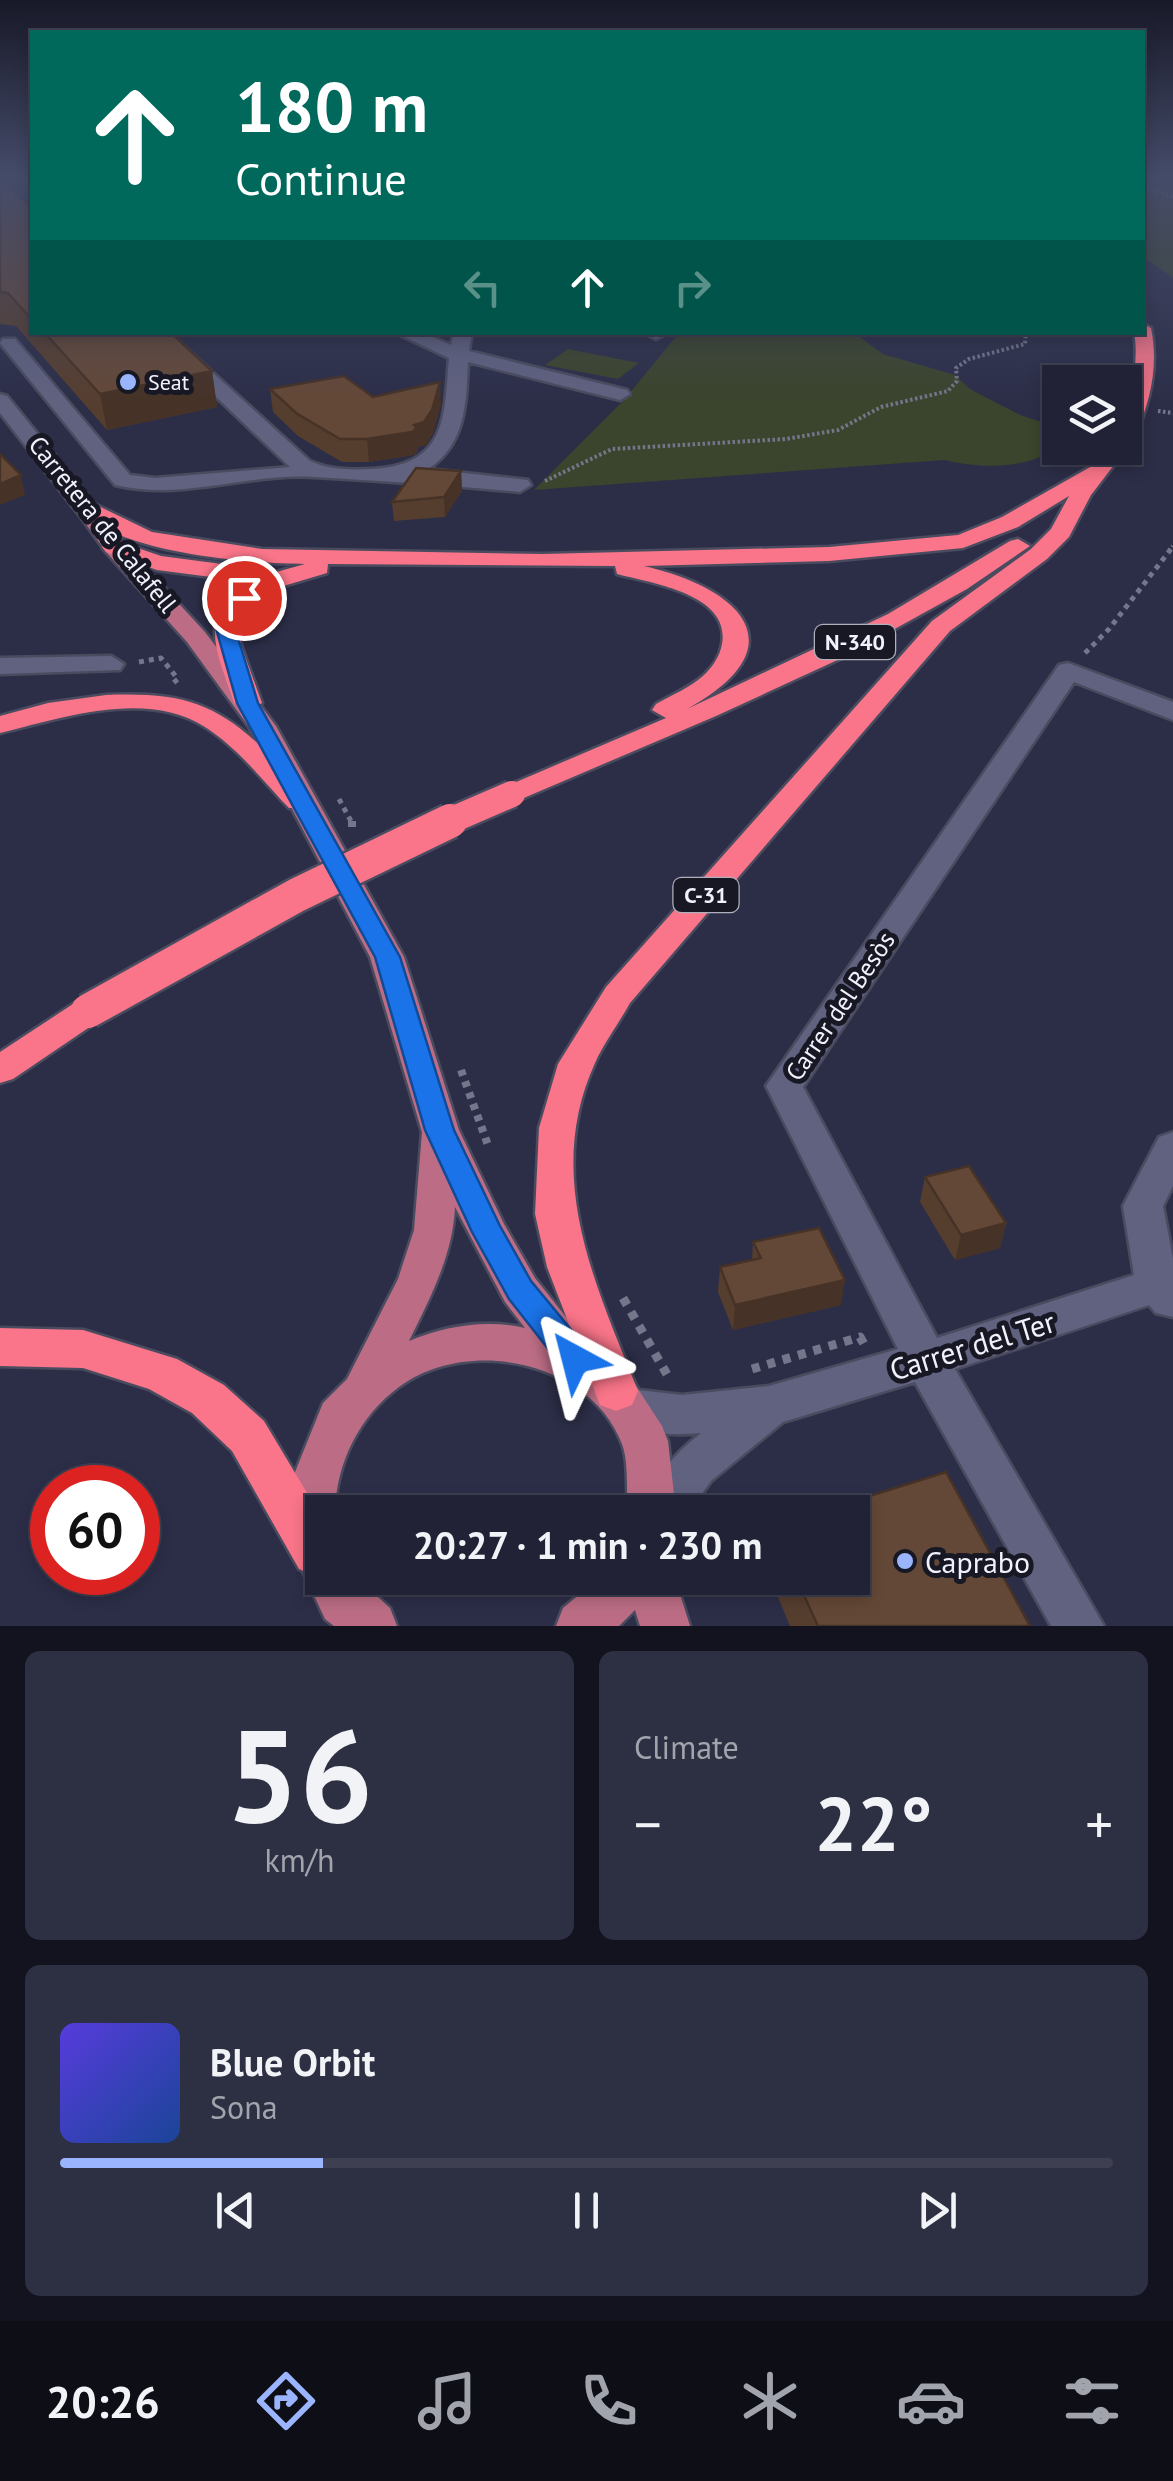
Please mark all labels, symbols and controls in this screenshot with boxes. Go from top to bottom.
text: 180 m [235,61,428,151]
icon: ahead [70,70,200,200]
text: Continue [235,149,407,207]
icon: left [455,260,510,315]
icon: ahead [560,260,615,315]
icon: right [665,260,720,315]
map controls [1042,365,1142,465]
button: layers [1042,365,1142,465]
place label: Seat [148,368,190,396]
marker: Seat [117,371,139,393]
street label: Carretera de Calafell [22,429,185,619]
pin [202,556,287,641]
icon: arrive [217,571,272,626]
road number: N-340 [815,625,895,659]
road number: C-31 [674,878,738,912]
street label: Carrer del Besòs [778,925,902,1087]
street label: Carrer del Ter [885,1301,1059,1389]
position arrow [523,1307,627,1411]
speed limit sign: 60 [30,1465,160,1595]
text: 20:27 · 1 min · 230 m [413,1520,762,1569]
place label: Caprabo [925,1542,1030,1581]
marker: Caprabo [894,1550,916,1572]
text: 56 [226,1690,373,1858]
text: Climate [634,1726,739,1768]
text: 22° [815,1775,932,1872]
text: − [634,1788,662,1859]
text: + [1085,1788,1113,1859]
text: km/h [264,1839,335,1881]
text: Blue Orbit [210,2037,375,2086]
text: Sona [210,2086,278,2128]
icon: previous [208,2183,263,2238]
icon: pause [559,2183,614,2238]
icon: next [910,2183,965,2238]
icon: directions [251,2366,321,2436]
icon: music [412,2366,482,2436]
icon: phone [574,2366,644,2436]
icon: climate [735,2366,805,2436]
icon: car [896,2366,966,2436]
icon: filters [1057,2366,1127,2436]
text: 20:26 [46,2372,160,2430]

